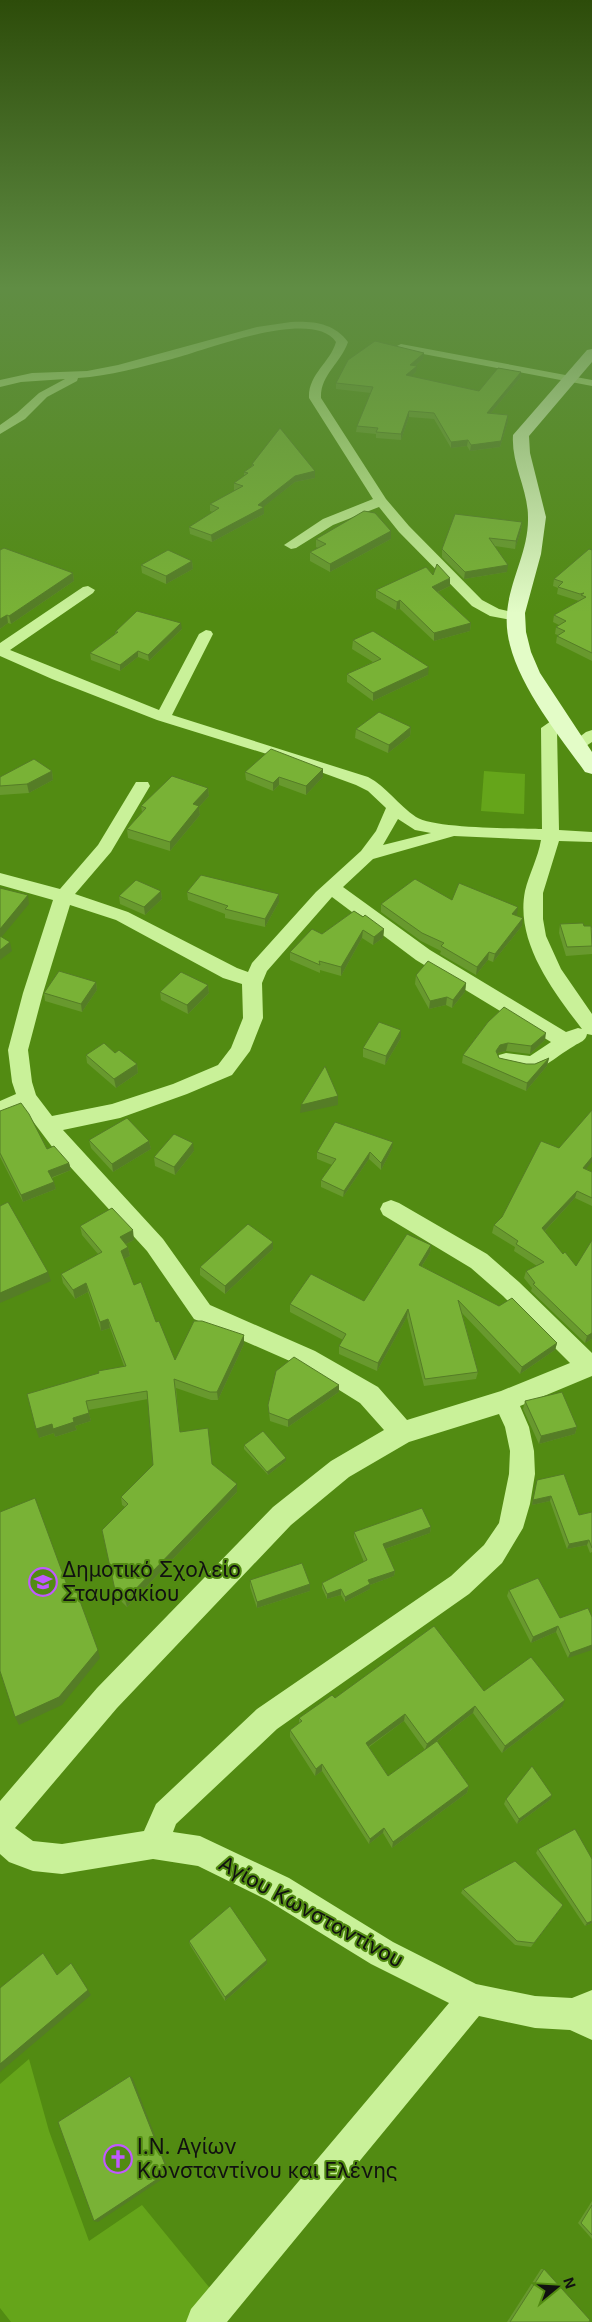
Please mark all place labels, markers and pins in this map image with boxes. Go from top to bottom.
place label: Δημοτικό Σχολείο Σταυρακίου [62,1557,241,1606]
school or university icon: Δημοτικό Σχολείο Σταυρακίου [28,1567,58,1597]
place label: Ι.Ν. Αγίων Κωνσταντίνου και Ελένης [137,2134,398,2183]
church icon: Ι.Ν. Αγίων Κωνσταντίνου και Ελένης [103,2144,133,2174]

